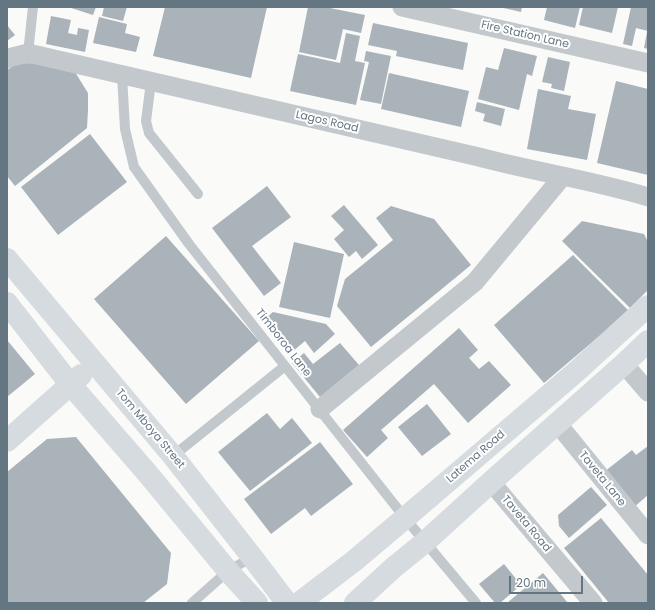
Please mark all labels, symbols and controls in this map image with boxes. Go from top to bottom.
street label: Fire Station Lane [480,18,570,52]
street label: Lagos Road [294,108,360,136]
street label: Timboroa Lane [253,307,313,379]
street label: Tom Mboya Street [113,386,187,472]
street label: Latema Road [444,428,508,486]
street label: Taveta Lane [576,449,628,509]
street label: Taveta Road [499,493,553,555]
scale bar [511,568,585,594]
text: 20 m [516,574,546,591]

